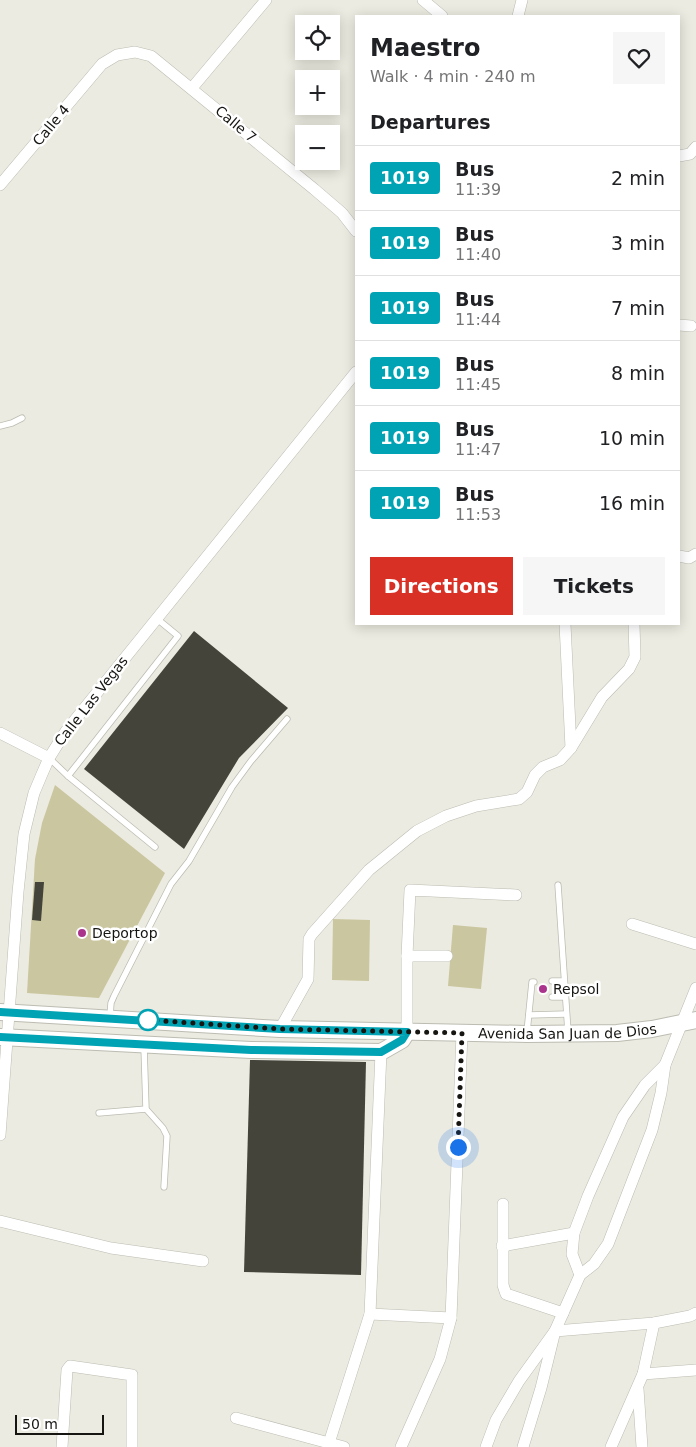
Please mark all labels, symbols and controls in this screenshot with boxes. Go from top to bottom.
map controls [295,15,340,170]
button: locate [295,15,340,60]
button: heart [613,32,665,84]
text: Maestro [370,34,480,62]
text: Walk · 4 min · 240 m [370,67,535,86]
button: + [295,70,340,115]
street label: Calle 4 [29,101,73,149]
street label: Calle 7 [212,102,260,146]
text: Departures [370,111,491,133]
button: − [295,125,340,170]
text: Bus [455,158,494,180]
text: 1019 [380,167,430,188]
text: 2 min [611,167,665,189]
text: 11:39 [455,180,501,199]
text: Bus [455,223,494,245]
text: 1019 [380,232,430,253]
text: 3 min [611,232,665,254]
text: 11:40 [455,245,501,264]
text: Bus [455,288,494,310]
text: 1019 [380,297,430,318]
text: 7 min [611,297,665,319]
text: 11:44 [455,310,501,329]
text: Bus [455,353,494,375]
text: 1019 [380,362,430,383]
text: 8 min [611,362,665,384]
text: 11:45 [455,375,501,394]
text: Bus [455,418,494,440]
text: 1019 [380,427,430,448]
text: 10 min [599,427,665,449]
text: 11:47 [455,440,501,459]
text: Bus [455,483,494,505]
text: 1019 [380,492,430,513]
text: 16 min [599,492,665,514]
text: 11:53 [455,505,501,524]
button: Directions [370,557,513,615]
button: Tickets [523,557,665,615]
street label: Calle Las Vegas [51,653,131,749]
place label: Deportop [92,925,158,941]
marker: Deportop [76,927,88,939]
place label: Repsol [553,981,599,997]
marker: Repsol [537,983,549,995]
unlabelled marker [137,1009,159,1031]
street label: Avenida San Juan de Dios [478,1020,658,1042]
your location [446,1135,471,1160]
scale bar [15,1412,104,1435]
text: 50 m [22,1416,58,1432]

